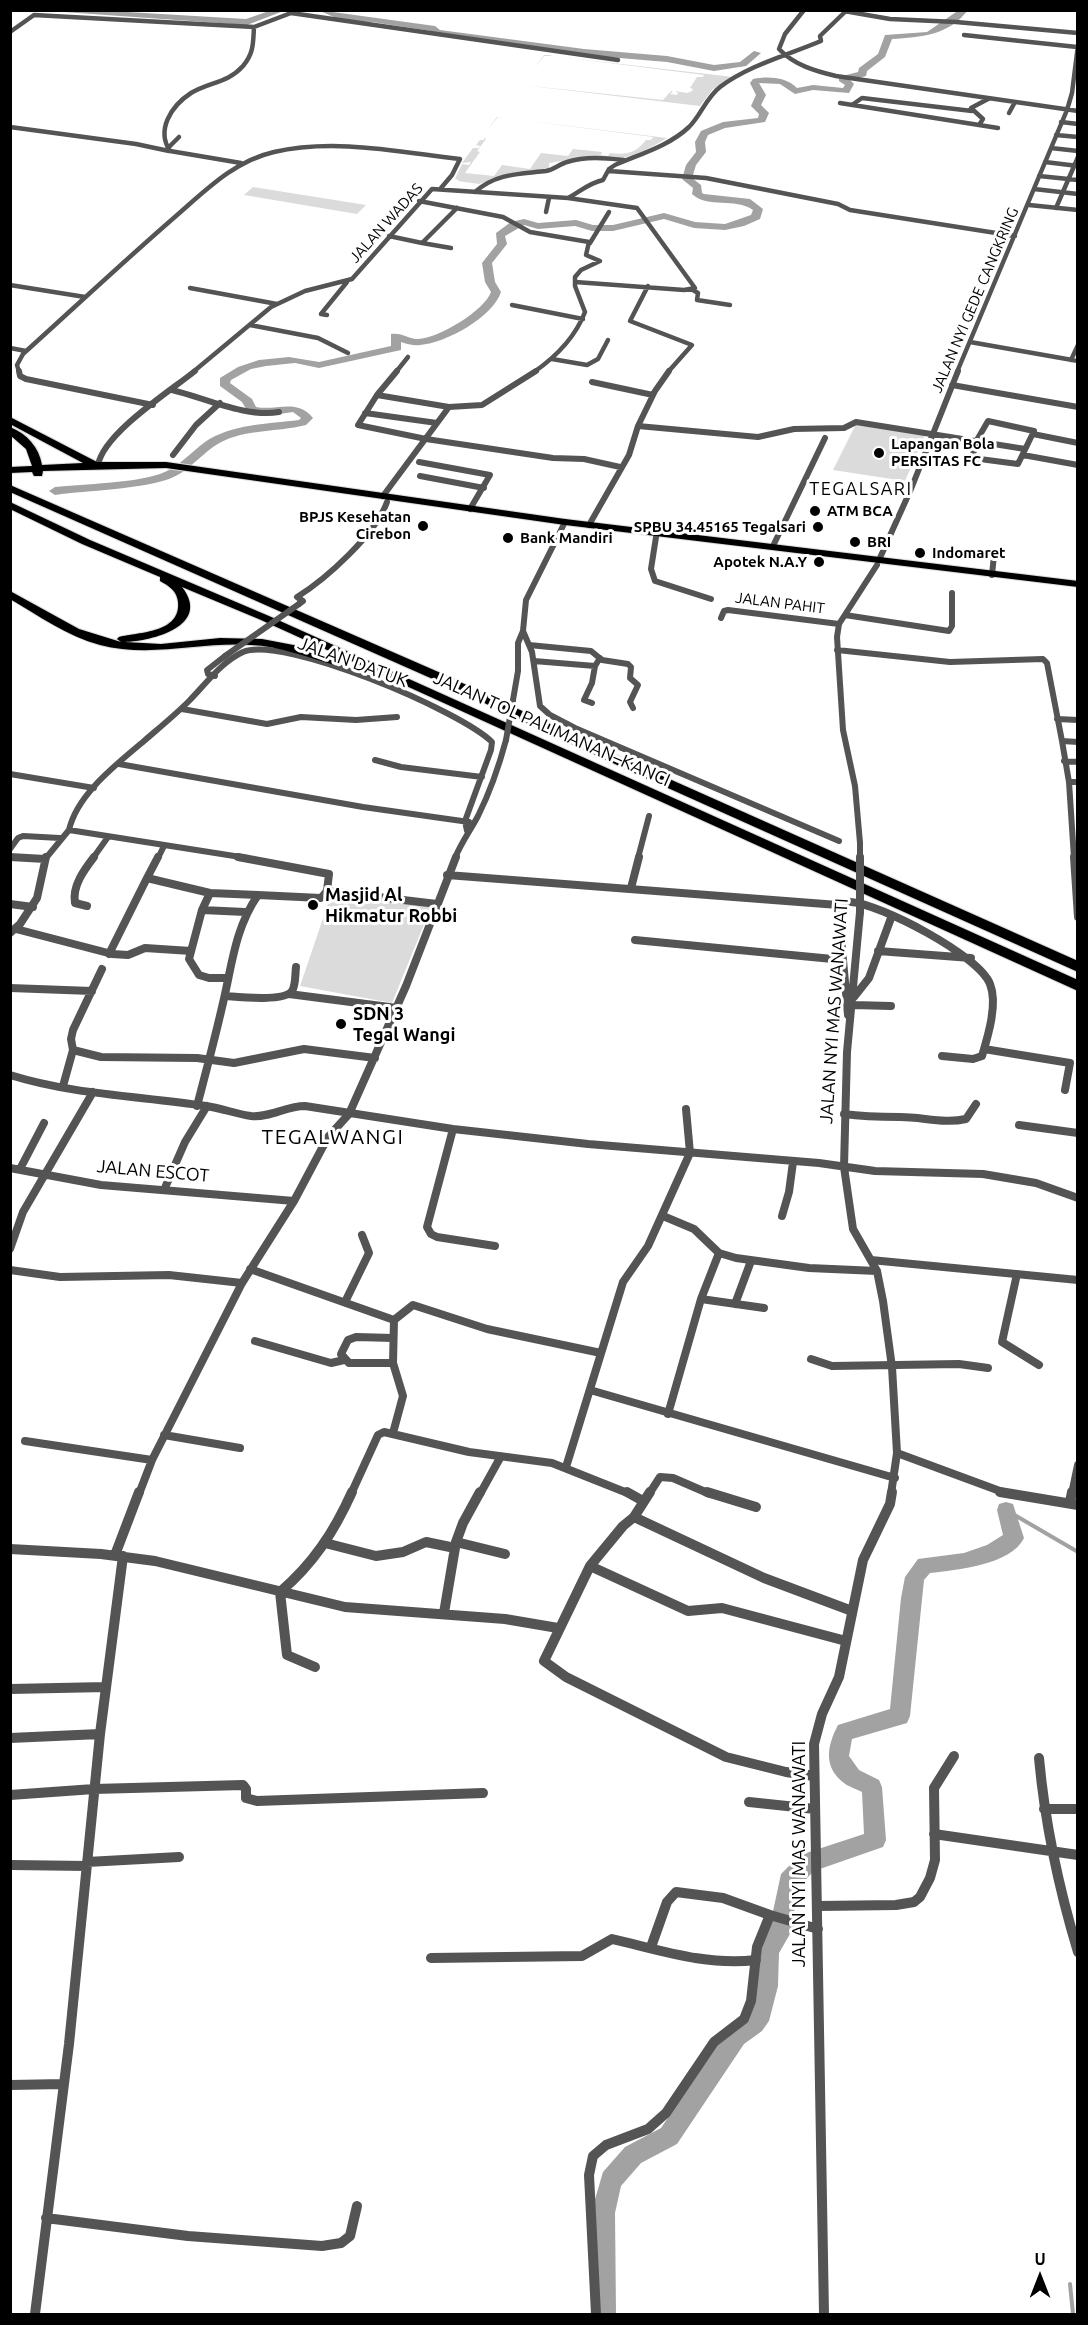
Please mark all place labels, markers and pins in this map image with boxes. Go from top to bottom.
place label: Lapangan Bola PERSITAS FC [891,435,995,470]
marker: Lapangan Bola PERSITAS FC [872,446,886,460]
place label: ATM BCA [827,502,893,520]
marker: ATM BCA [808,504,822,518]
place label: BPJS Kesehatan Cirebon [299,508,411,543]
place label: SPBU 34.45165 Tegalsari [634,518,806,536]
marker: BPJS Kesehatan Cirebon [416,519,430,533]
marker: SPBU 34.45165 Tegalsari [811,520,825,534]
place label: Bank Mandiri [520,529,613,547]
marker: Bank Mandiri [501,531,515,545]
place label: BRI [867,533,891,551]
marker: BRI [848,535,862,549]
place label: Indomaret [932,544,1006,562]
marker: Indomaret [913,546,927,560]
place label: Apotek N.A.Y [713,553,807,571]
marker: Apotek N.A.Y [812,555,826,569]
place label: Masjid Al Hikmatur Robbi [325,884,457,926]
marker: Masjid Al Hikmatur Robbi [306,898,320,912]
place label: SDN 3 Tegal Wangi [353,1003,455,1046]
marker: SDN 3 Tegal Wangi [334,1017,348,1031]

